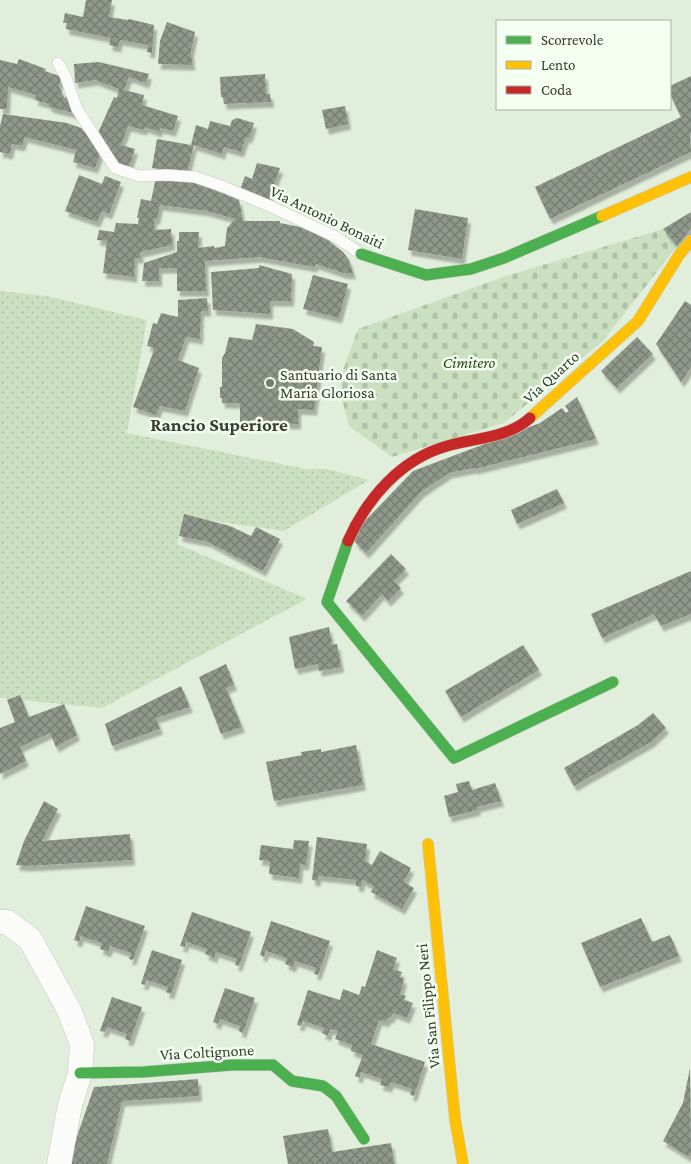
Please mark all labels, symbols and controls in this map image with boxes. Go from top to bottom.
legend [496,20,671,110]
text: Scorrevole [541,32,604,48]
text: Lento [541,57,575,73]
text: Coda [541,82,572,98]
street label: Via Antonio Bonaiti [267,182,387,252]
street label: Via Quarto [520,348,582,406]
park label: Cimitero [443,354,496,371]
place label: Santuario di Santa Maria Gloriosa [280,366,398,401]
marker: Santuario di Santa Maria Gloriosa [264,377,276,389]
district label: Rancio Superiore [150,414,288,435]
street label: Via San Filippo Neri [413,943,444,1069]
street label: Via Coltignone [159,1041,255,1064]

